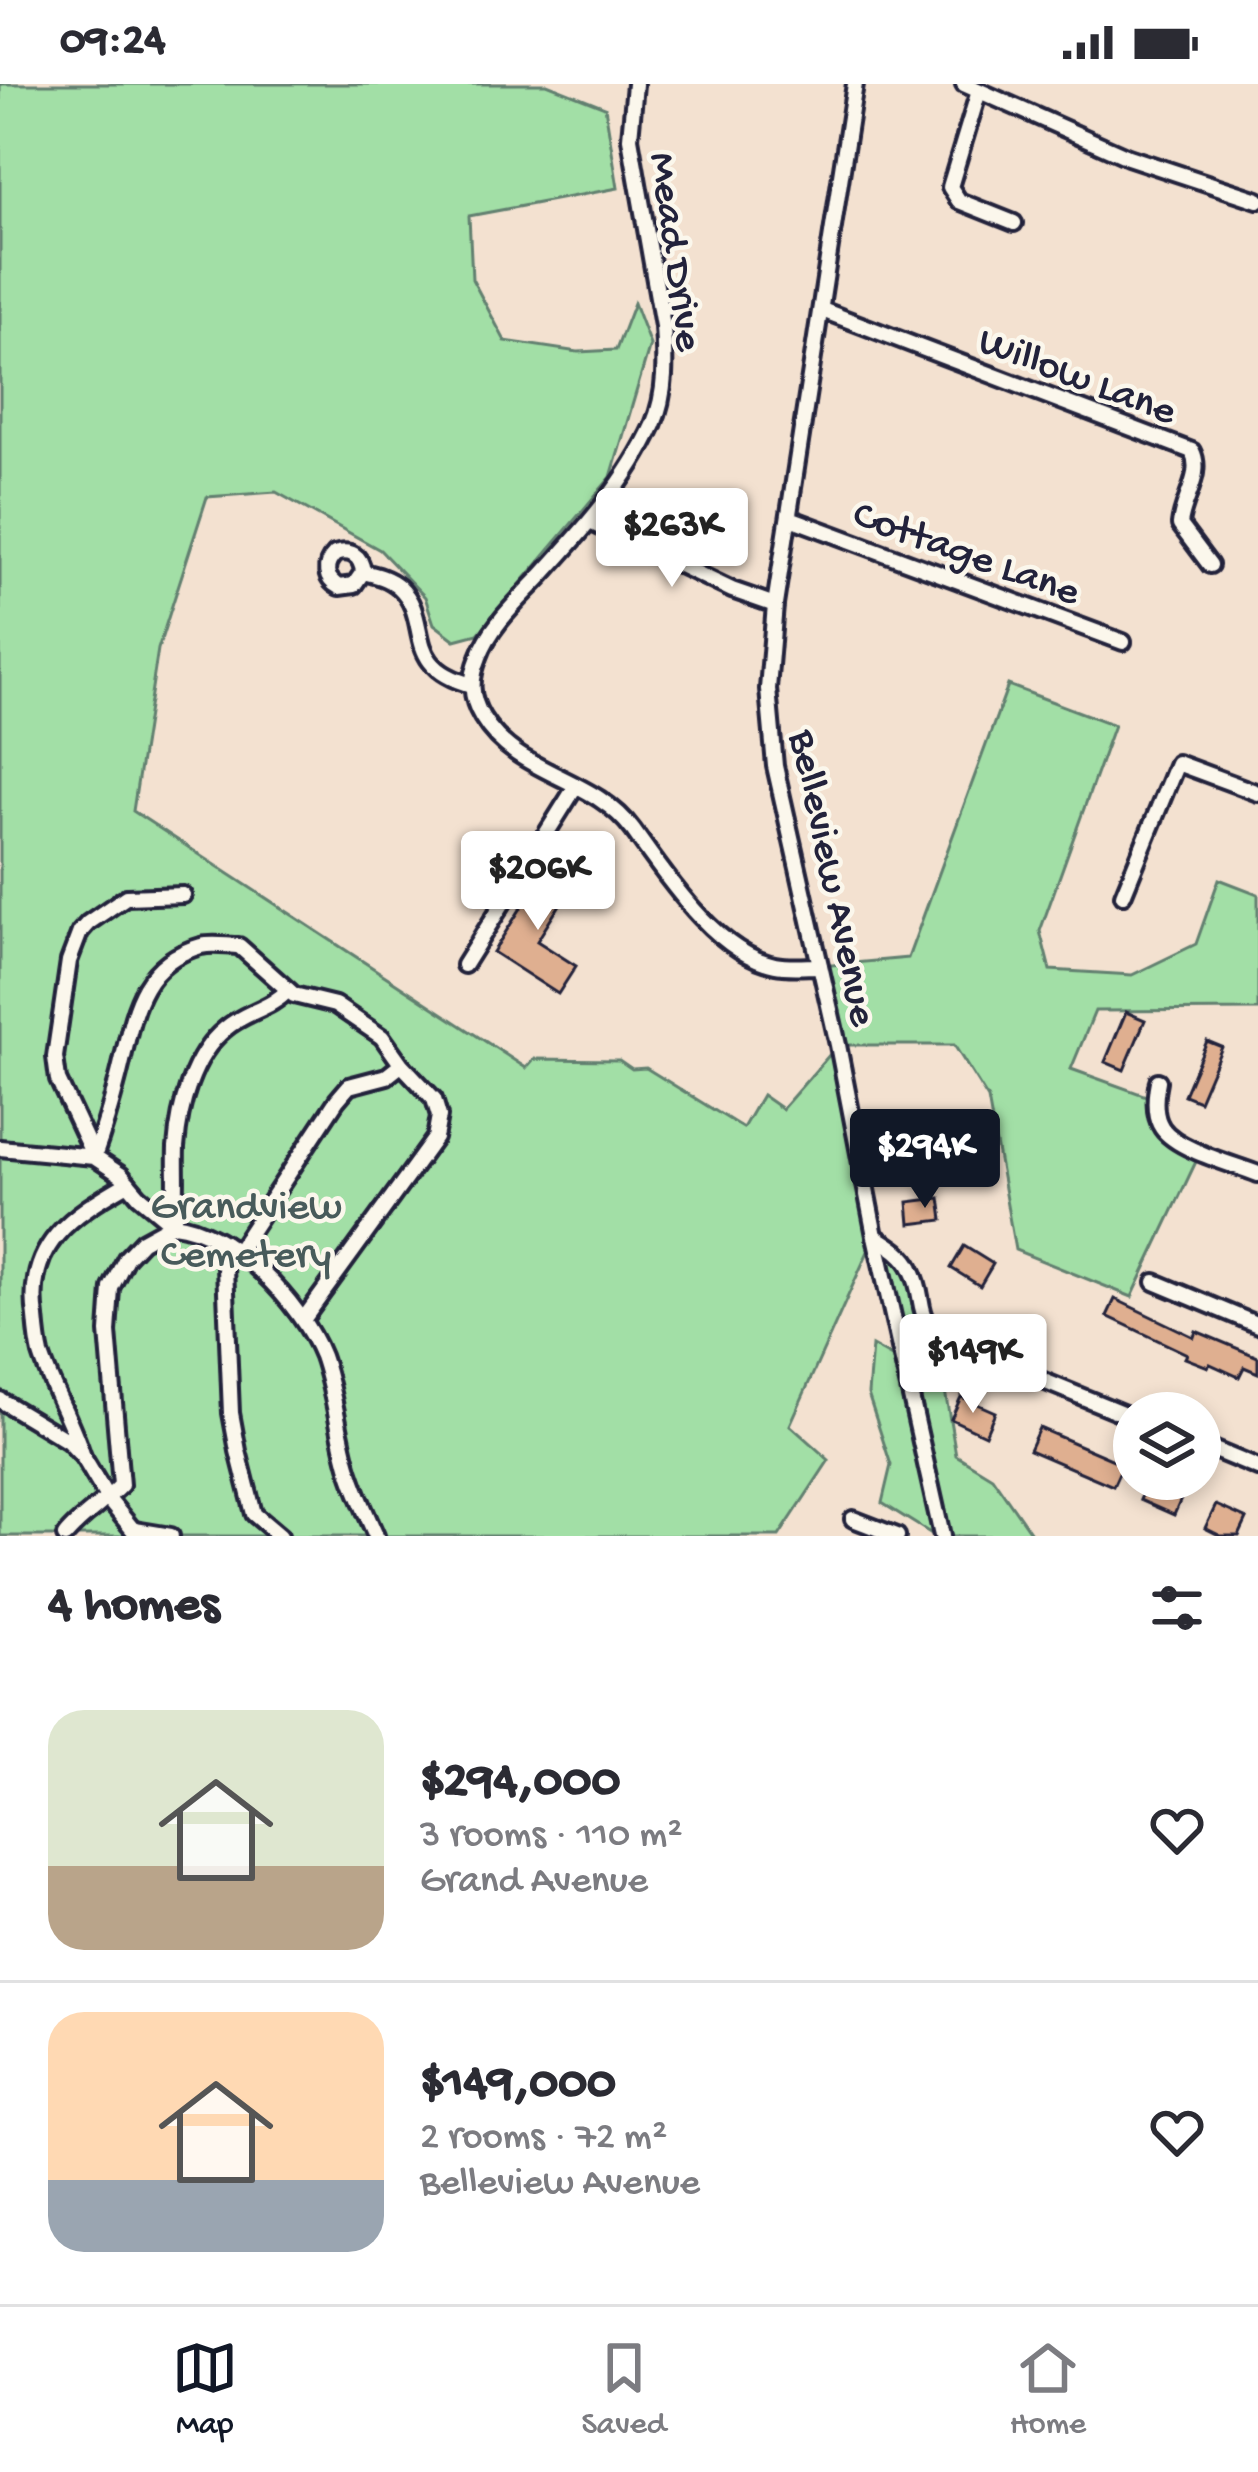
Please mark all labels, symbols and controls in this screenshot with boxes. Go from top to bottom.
text: 09:24 [60,16,166,69]
street label: Mead Drive [634,149,711,356]
street label: Willow Lane [970,319,1183,440]
pin: $263K [588,488,756,590]
street label: Cottage Lane [845,492,1087,620]
text: $263K [623,504,721,550]
street label: Belleview Avenue [774,725,885,1032]
pin: $206K [454,831,622,933]
text: $206K [488,847,588,893]
pin: $294K [841,1109,1009,1211]
text: $294K [877,1125,973,1171]
park label: Grandview Cemetery [150,1185,342,1282]
pin: $149K [889,1314,1057,1416]
text: $149K [927,1330,1019,1376]
map controls [1113,1392,1221,1500]
button: layers [1113,1392,1221,1500]
icon: filters [1144,1575,1210,1641]
text: 4 homes [48,1578,219,1638]
text: $294,000 [420,1754,621,1814]
icon: home [144,1758,288,1902]
icon: heart [1144,1797,1210,1863]
text: 3 rooms · 110 m² [420,1814,683,1860]
text: Grand Avenue [420,1860,648,1906]
text: $149,000 [420,2056,616,2116]
icon: home [144,2060,288,2204]
icon: heart [1144,2099,1210,2165]
text: 2 rooms · 72 m² [420,2116,667,2162]
text: Belleview Avenue [420,2162,700,2208]
tab: Map [172,2335,238,2445]
tab: Saved [582,2335,666,2445]
tab: Home [1010,2335,1086,2445]

